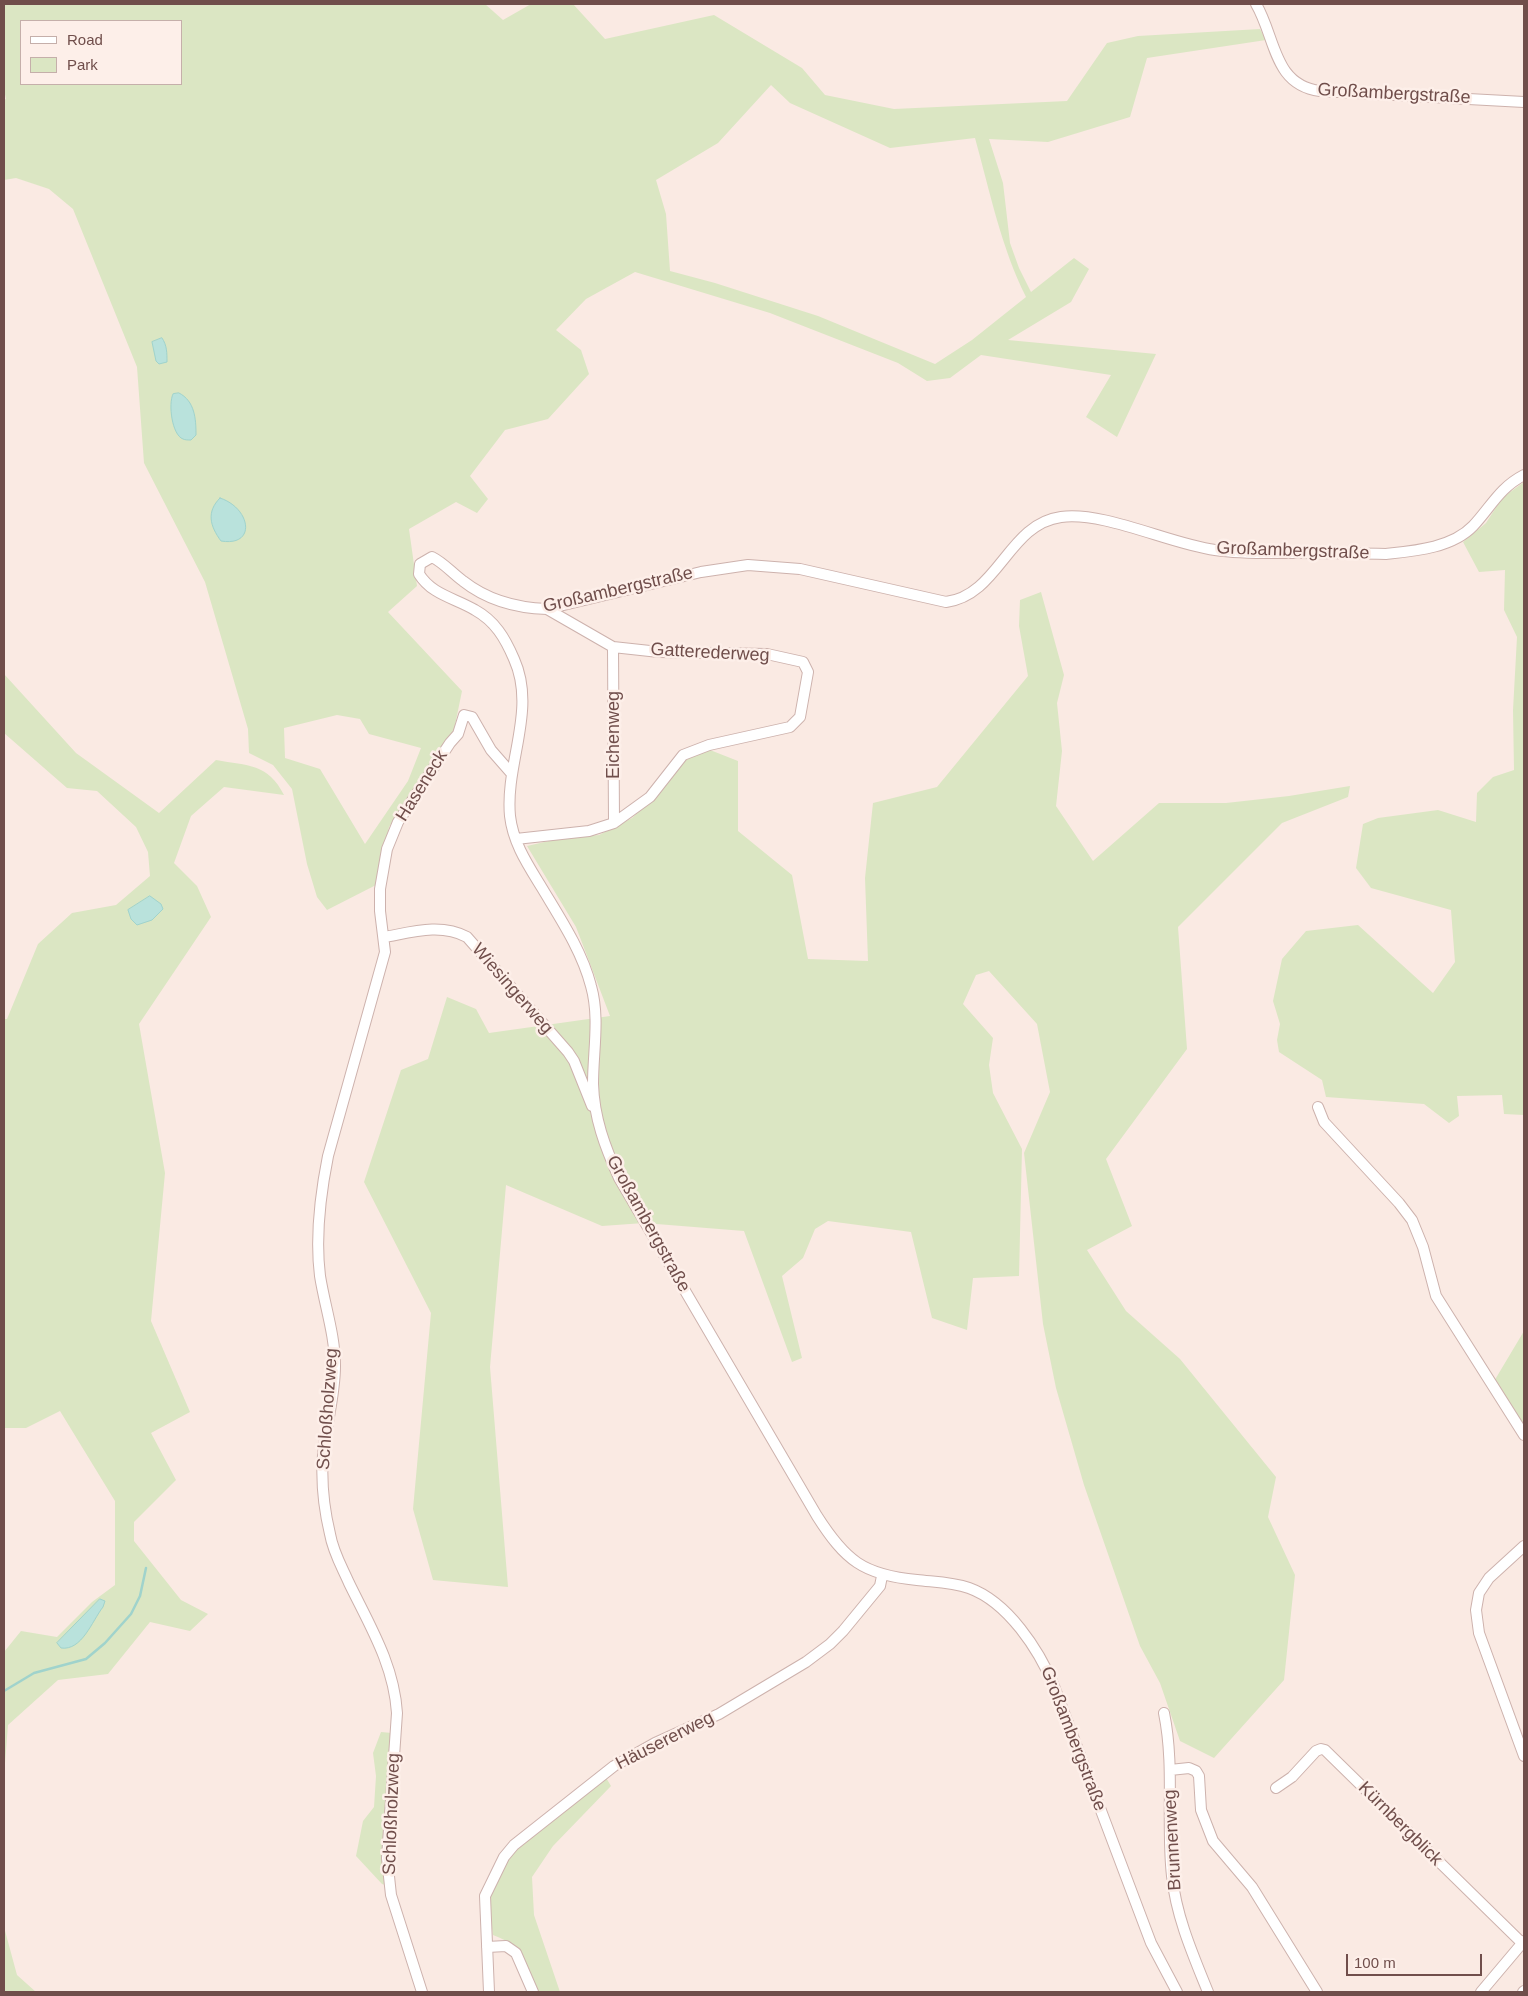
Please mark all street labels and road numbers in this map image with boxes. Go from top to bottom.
street label: Großambergstraße [1317,79,1471,109]
street label: Großambergstraße [1216,538,1370,564]
street label: Großambergstraße [541,562,695,618]
street label: Gatterederweg [650,639,770,667]
street label: Eichenweg [603,691,625,779]
street label: Haseneck [392,746,452,826]
street label: Wiesingerweg [467,939,557,1039]
street label: Großambergstraße [601,1152,695,1296]
street label: Schloßholzweg [313,1347,343,1471]
street label: Großambergstraße [1035,1664,1111,1814]
street label: Häusererweg [612,1707,718,1775]
street label: Schloßholzweg [379,1753,405,1875]
street label: Kürnbergblick [1353,1777,1447,1871]
street label: Brunnenweg [1160,1789,1186,1891]

